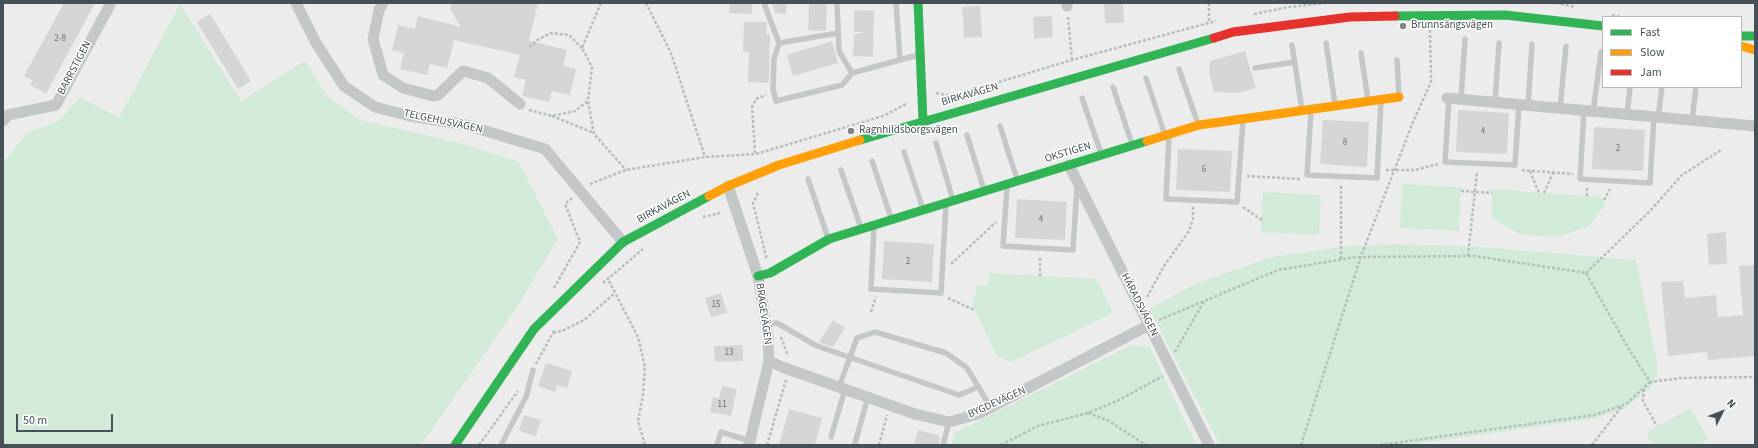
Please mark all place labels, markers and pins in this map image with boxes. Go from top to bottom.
place label: Brunnsängsvägen [1411,19,1493,33]
marker: Brunnsängsvägen [1398,21,1408,31]
place label: Ragnhildsborgsvägen [859,124,958,138]
marker: Ragnhildsborgsvägen [846,126,856,136]

